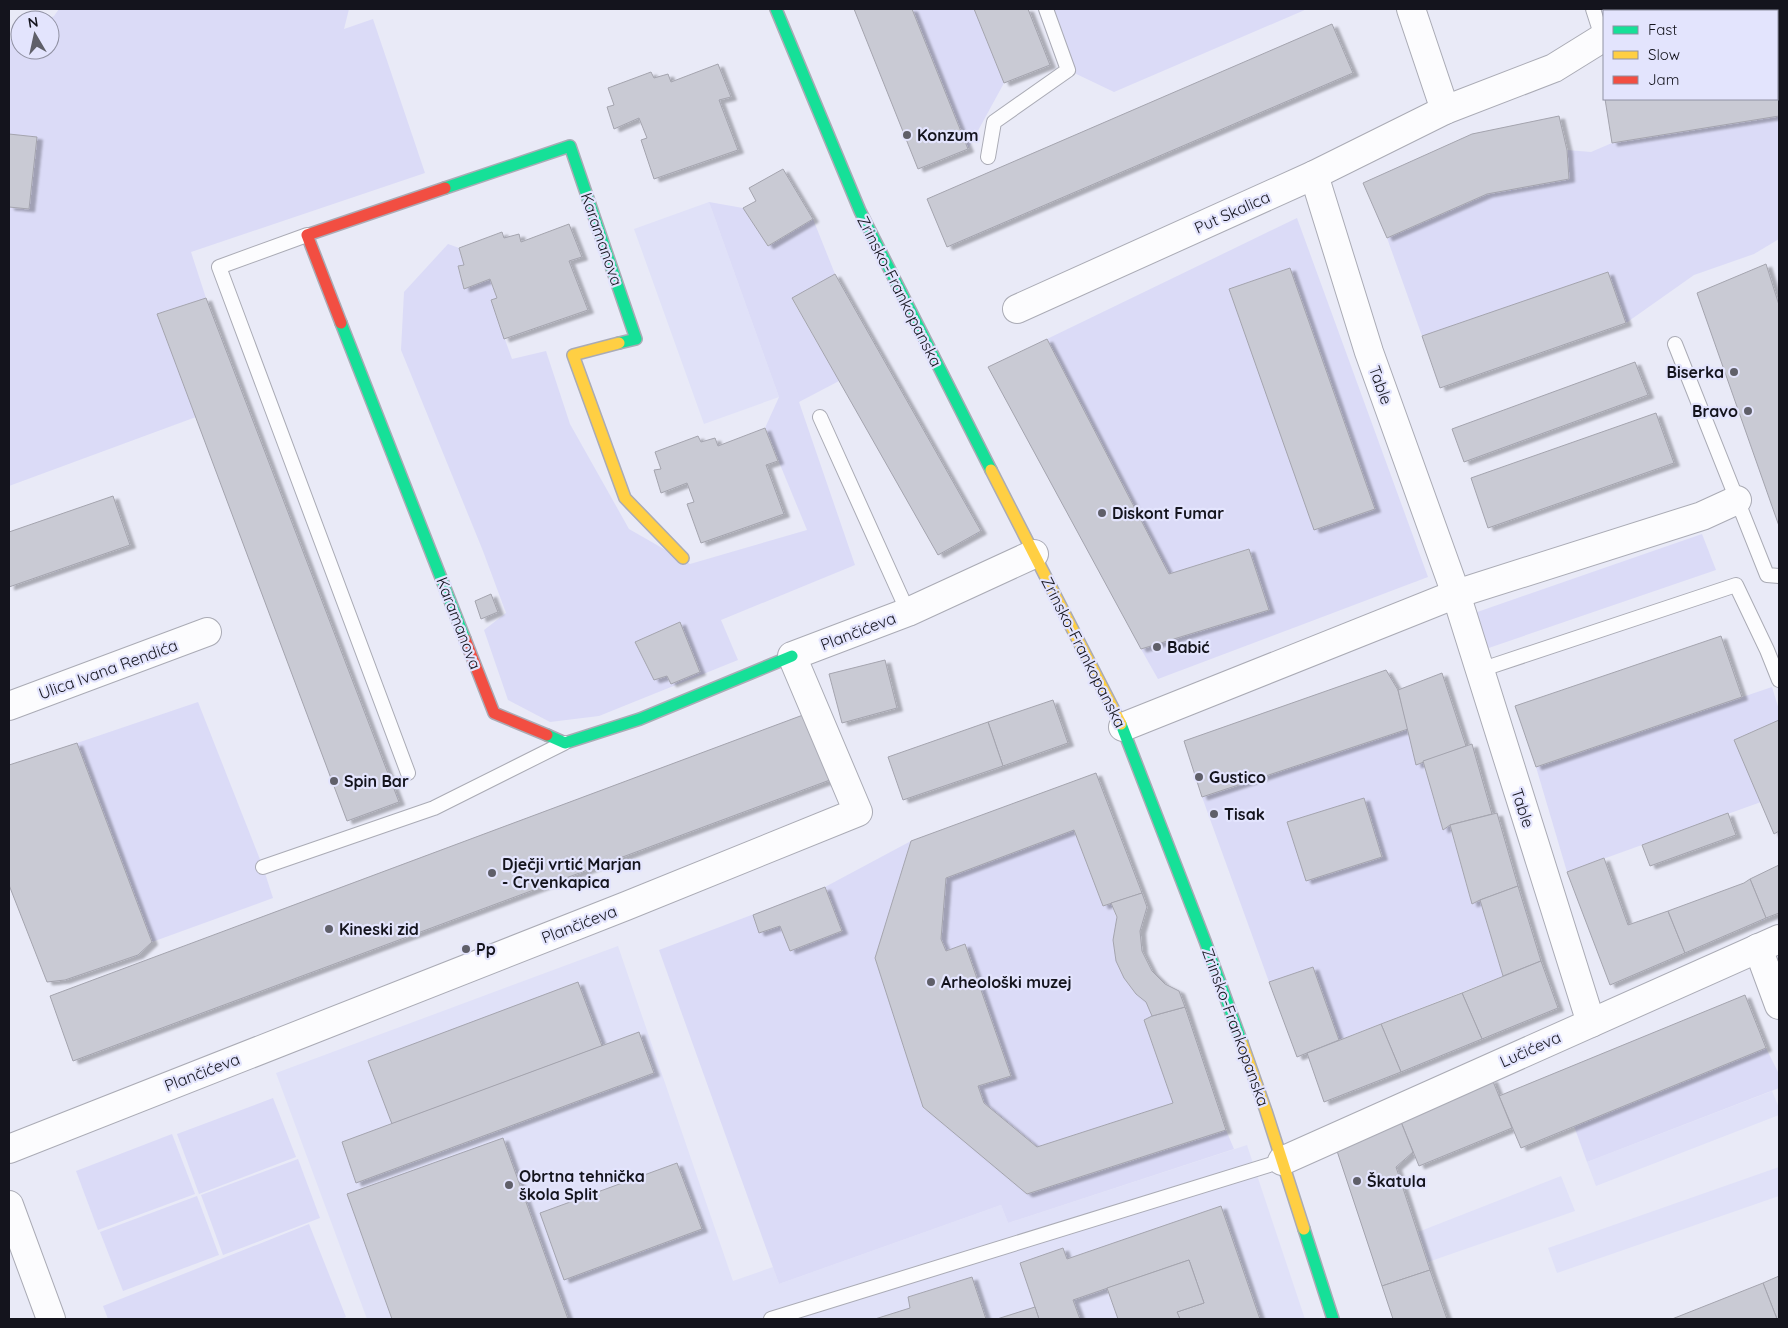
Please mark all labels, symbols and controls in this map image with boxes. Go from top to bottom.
north arrow [10,10,60,60]
legend [1603,10,1778,100]
text: N [26,12,39,32]
text: Fast [1648,20,1677,39]
text: Slow [1648,45,1680,64]
text: Jam [1648,70,1679,89]
place label: Konzum [917,125,979,145]
marker: Konzum [901,129,913,141]
street label: Put Skalica [1191,186,1273,238]
street label: Karamanova [577,190,627,288]
street label: Zrinsko-Frankopanska [853,212,947,370]
place label: Biserka [1667,362,1724,382]
street label: Table [1365,363,1397,407]
marker: Biserka [1728,366,1740,378]
place label: Bravo [1692,401,1738,421]
marker: Bravo [1742,405,1754,417]
place label: Diskont Fumar [1112,503,1224,523]
marker: Diskont Fumar [1096,507,1108,519]
street label: Zrinsko-Frankopanska [1037,573,1131,731]
street label: Karamanova [432,574,486,672]
street label: Plančićeva [817,607,899,655]
street label: Ulica Ivana Rendića [36,635,180,703]
place label: Babić [1167,637,1210,657]
marker: Babić [1151,641,1163,653]
place label: Gustico [1209,767,1266,787]
place label: Spin Bar [344,771,409,791]
marker: Gustico [1193,771,1205,783]
marker: Spin Bar [328,775,340,787]
street label: Table [1507,786,1539,830]
place label: Tisak [1224,804,1265,824]
marker: Tisak [1208,808,1220,820]
place label: Dječji vrtić Marjan - Crvenkapica [502,854,641,892]
marker: Dječji vrtić Marjan - Crvenkapica [486,867,498,879]
street label: Plančićeva [538,900,620,948]
place label: Kineski zid [339,919,419,939]
marker: Kineski zid [323,923,335,935]
place label: Pp [476,939,496,959]
marker: Pp [460,943,472,955]
street label: Zrinsko-Frankopanska [1198,945,1274,1109]
place label: Arheološki muzej [941,972,1072,992]
marker: Arheološki muzej [925,976,937,988]
street label: Lučićeva [1496,1027,1564,1071]
street label: Plančićeva [161,1048,243,1096]
place label: Obrtna tehnička škola Split [519,1166,645,1204]
place label: Škatula [1367,1171,1426,1191]
marker: Škatula [1351,1175,1363,1187]
marker: Obrtna tehnička škola Split [503,1179,515,1191]

